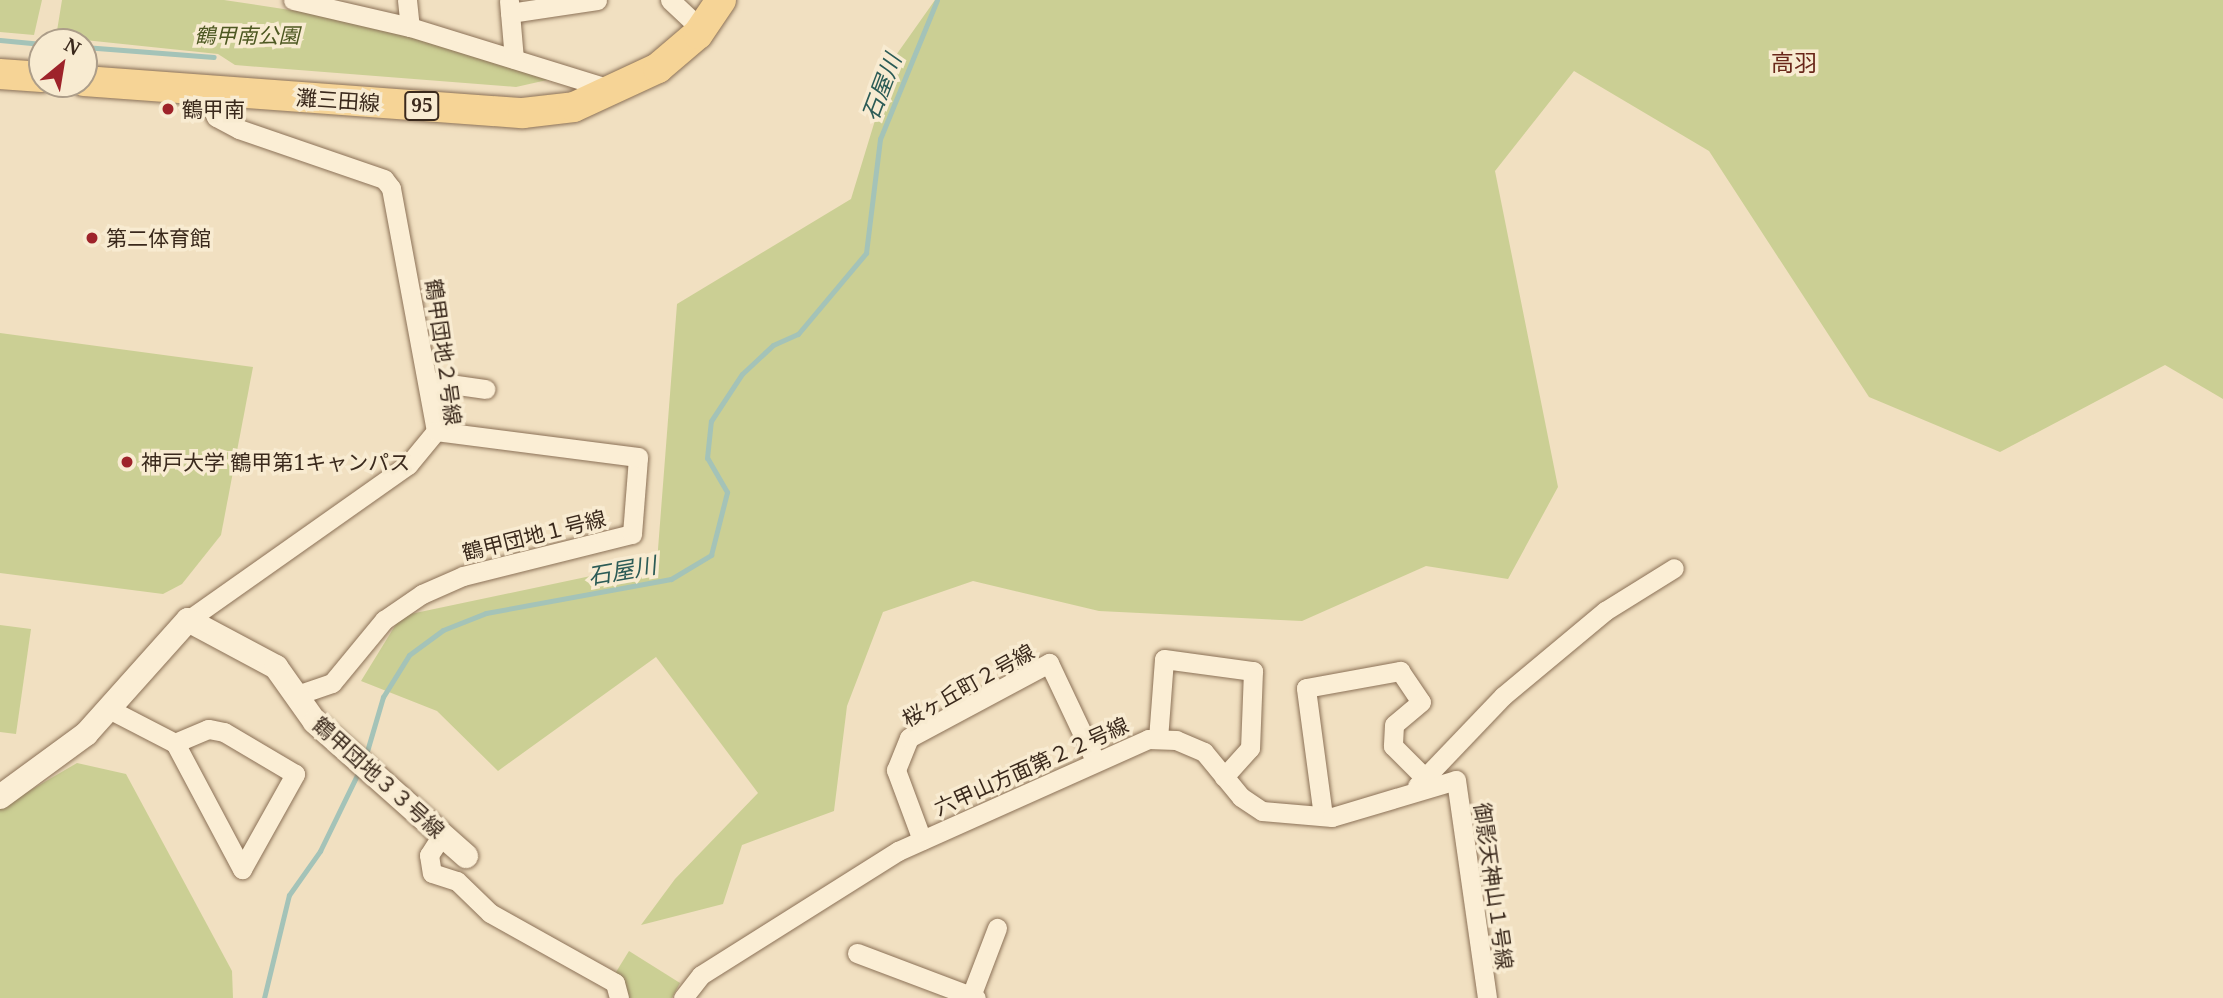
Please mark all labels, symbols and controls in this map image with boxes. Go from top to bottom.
park label: 鶴甲南公園 [195,22,299,48]
north arrow [28,28,98,98]
text: N [60,32,85,62]
district label: 高羽 [1771,48,1817,76]
water label: 石屋川 [856,50,906,124]
street label: 灘三田線 [295,85,381,115]
road number: 95 [403,90,441,122]
place label: 鶴甲南 [182,96,245,122]
marker: 鶴甲南 [160,101,176,117]
place label: 第二体育館 [106,225,211,251]
marker: 第二体育館 [84,230,100,246]
street label: 鶴甲団地２号線 [421,277,467,427]
place label: 神戸大学 鶴甲第1キャンパス [141,449,410,475]
marker: 神戸大学 鶴甲第1キャンパス [119,454,135,470]
street label: 鶴甲団地１号線 [460,505,608,565]
water label: 石屋川 [586,550,658,590]
street label: 桜ヶ丘町２号線 [898,638,1038,732]
street label: 鶴甲団地３３号線 [308,711,450,843]
street label: 六甲山方面第２２号線 [930,712,1132,820]
street label: 御影天神山１号線 [1470,801,1518,971]

